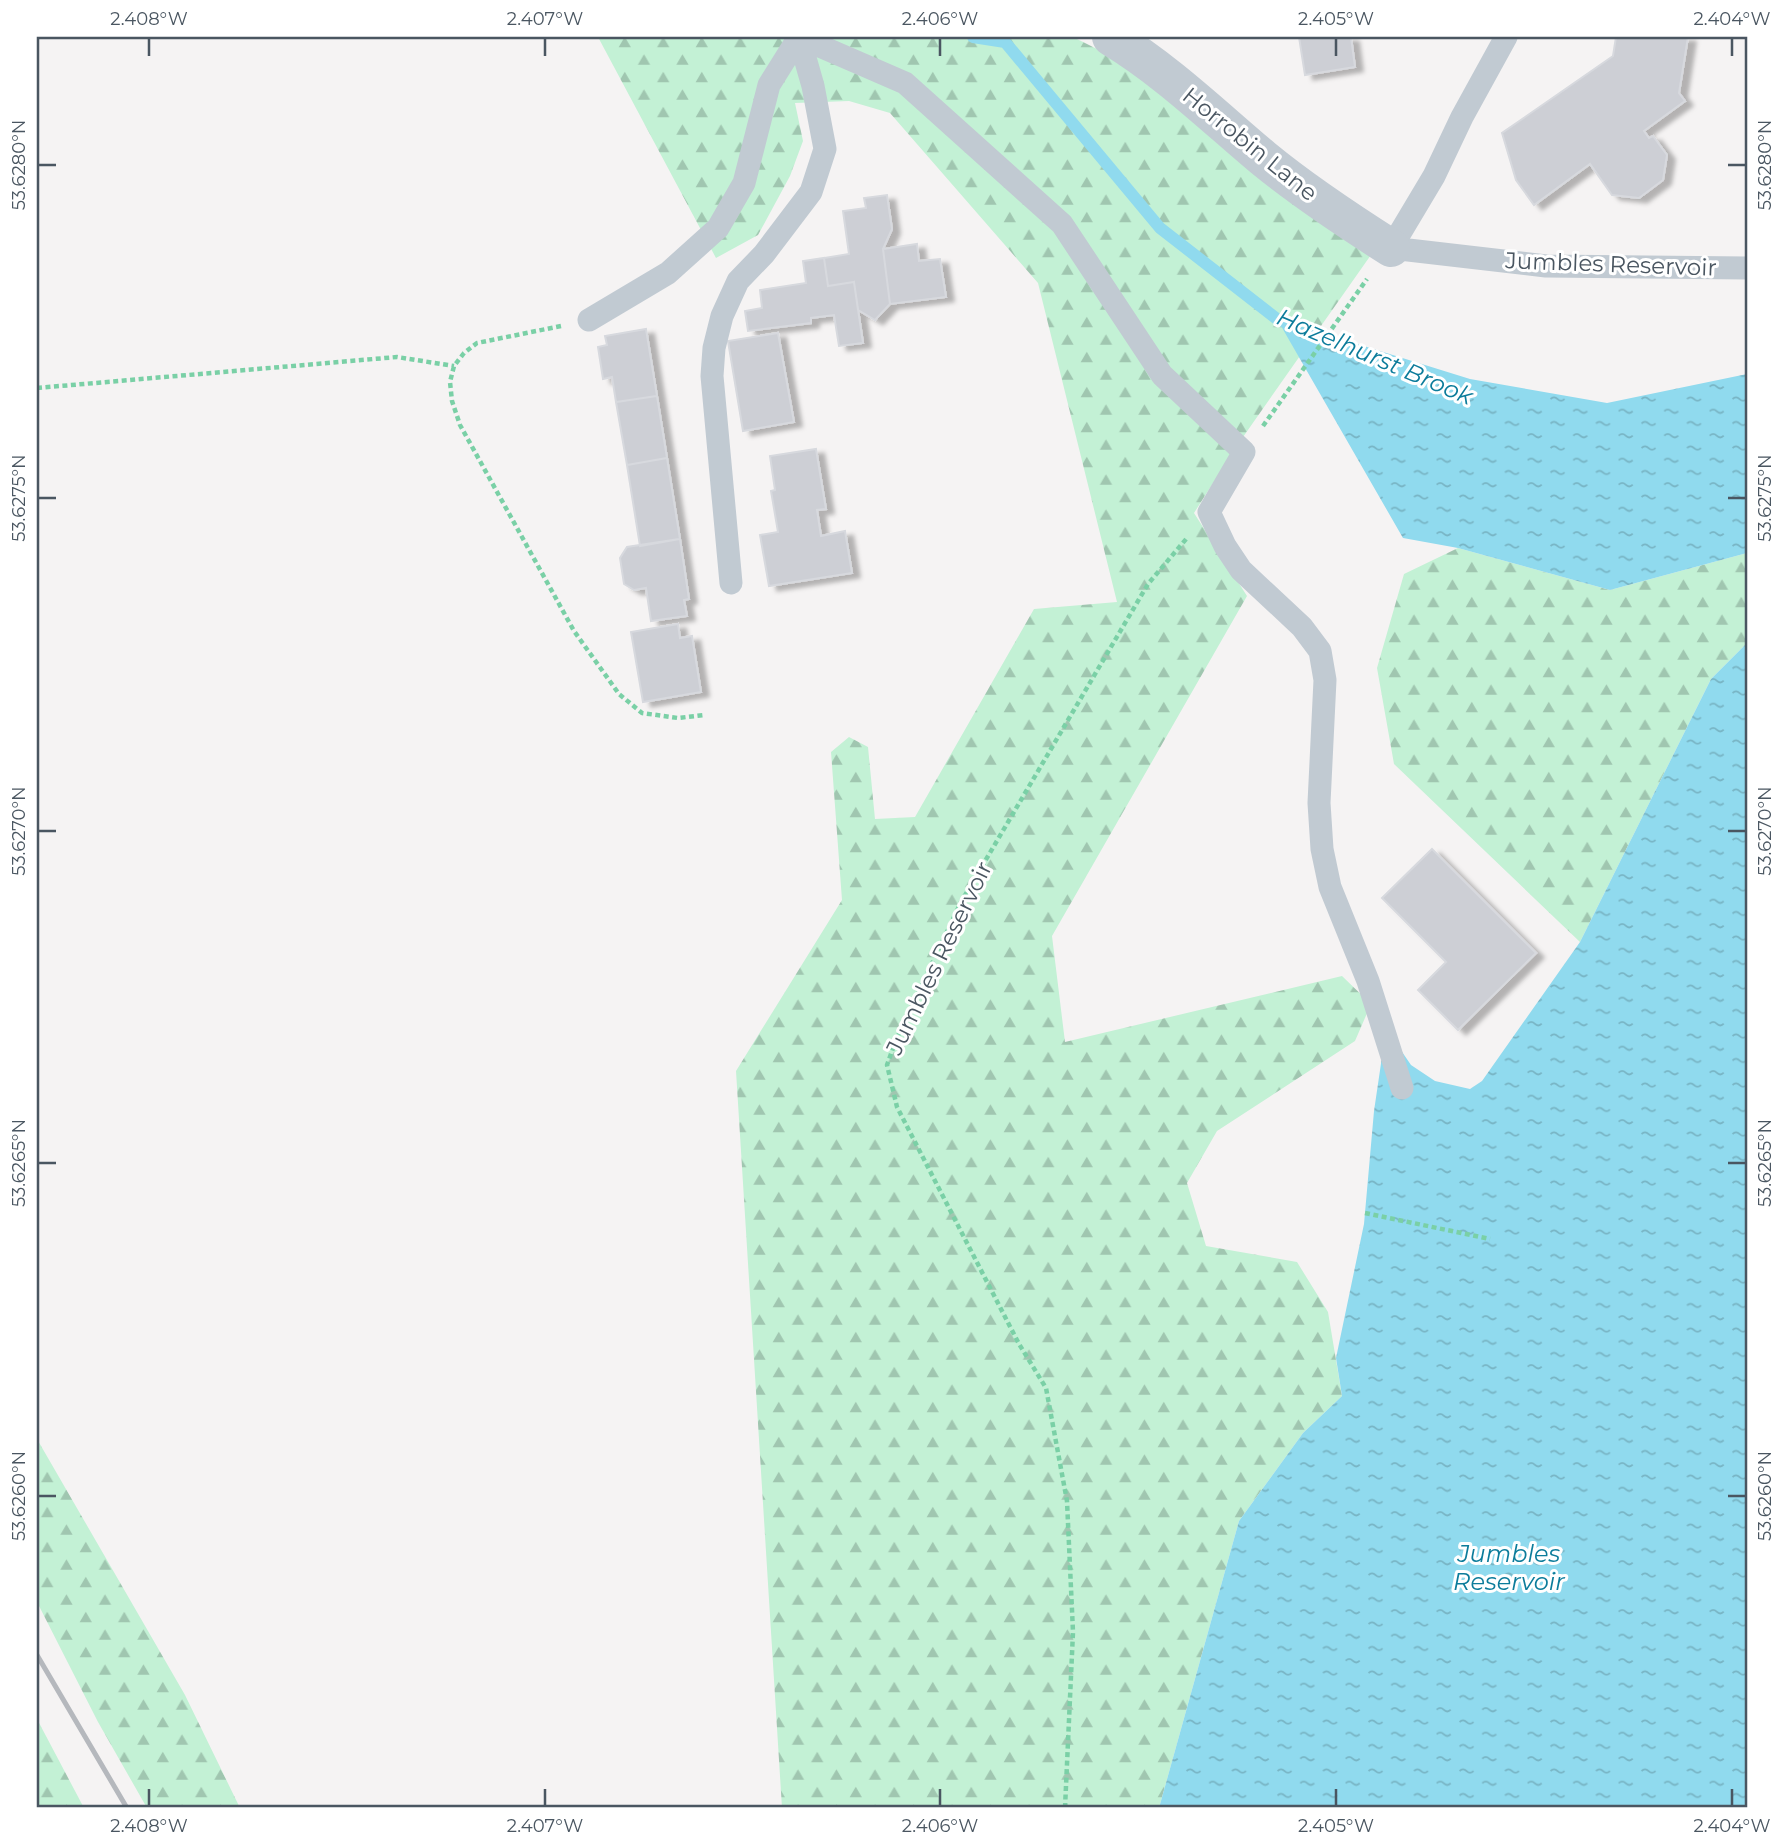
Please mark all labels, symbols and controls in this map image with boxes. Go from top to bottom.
text: 2.408°W [110,8,188,30]
text: 2.407°W [507,8,583,30]
text: 2.406°W [902,8,978,30]
text: 2.405°W [1298,8,1374,30]
text: 2.404°W [1693,8,1771,30]
street label: Horrobin Lane [1177,81,1323,207]
text: 53.6280°N [8,120,30,210]
text: 53.6280°N [1754,120,1776,210]
street label: Jumbles Reservoir [1504,246,1717,282]
water label: Hazelhurst Brook [1273,302,1479,412]
text: 53.6275°N [8,454,30,542]
text: 53.6275°N [1754,454,1776,542]
text: 53.6270°N [8,786,30,876]
text: 53.6270°N [1754,786,1776,876]
street label: Jumbles Reservoir [880,857,998,1060]
text: 53.6265°N [8,1119,30,1207]
text: 53.6265°N [1754,1119,1776,1207]
text: 53.6260°N [8,1451,30,1541]
text: 53.6260°N [1754,1451,1776,1541]
water label: Jumbles Reservoir [1453,1539,1566,1596]
text: 2.408°W [110,1815,188,1837]
text: 2.407°W [507,1815,583,1837]
text: 2.406°W [902,1815,978,1837]
text: 2.405°W [1298,1815,1374,1837]
text: 2.404°W [1693,1815,1771,1837]

